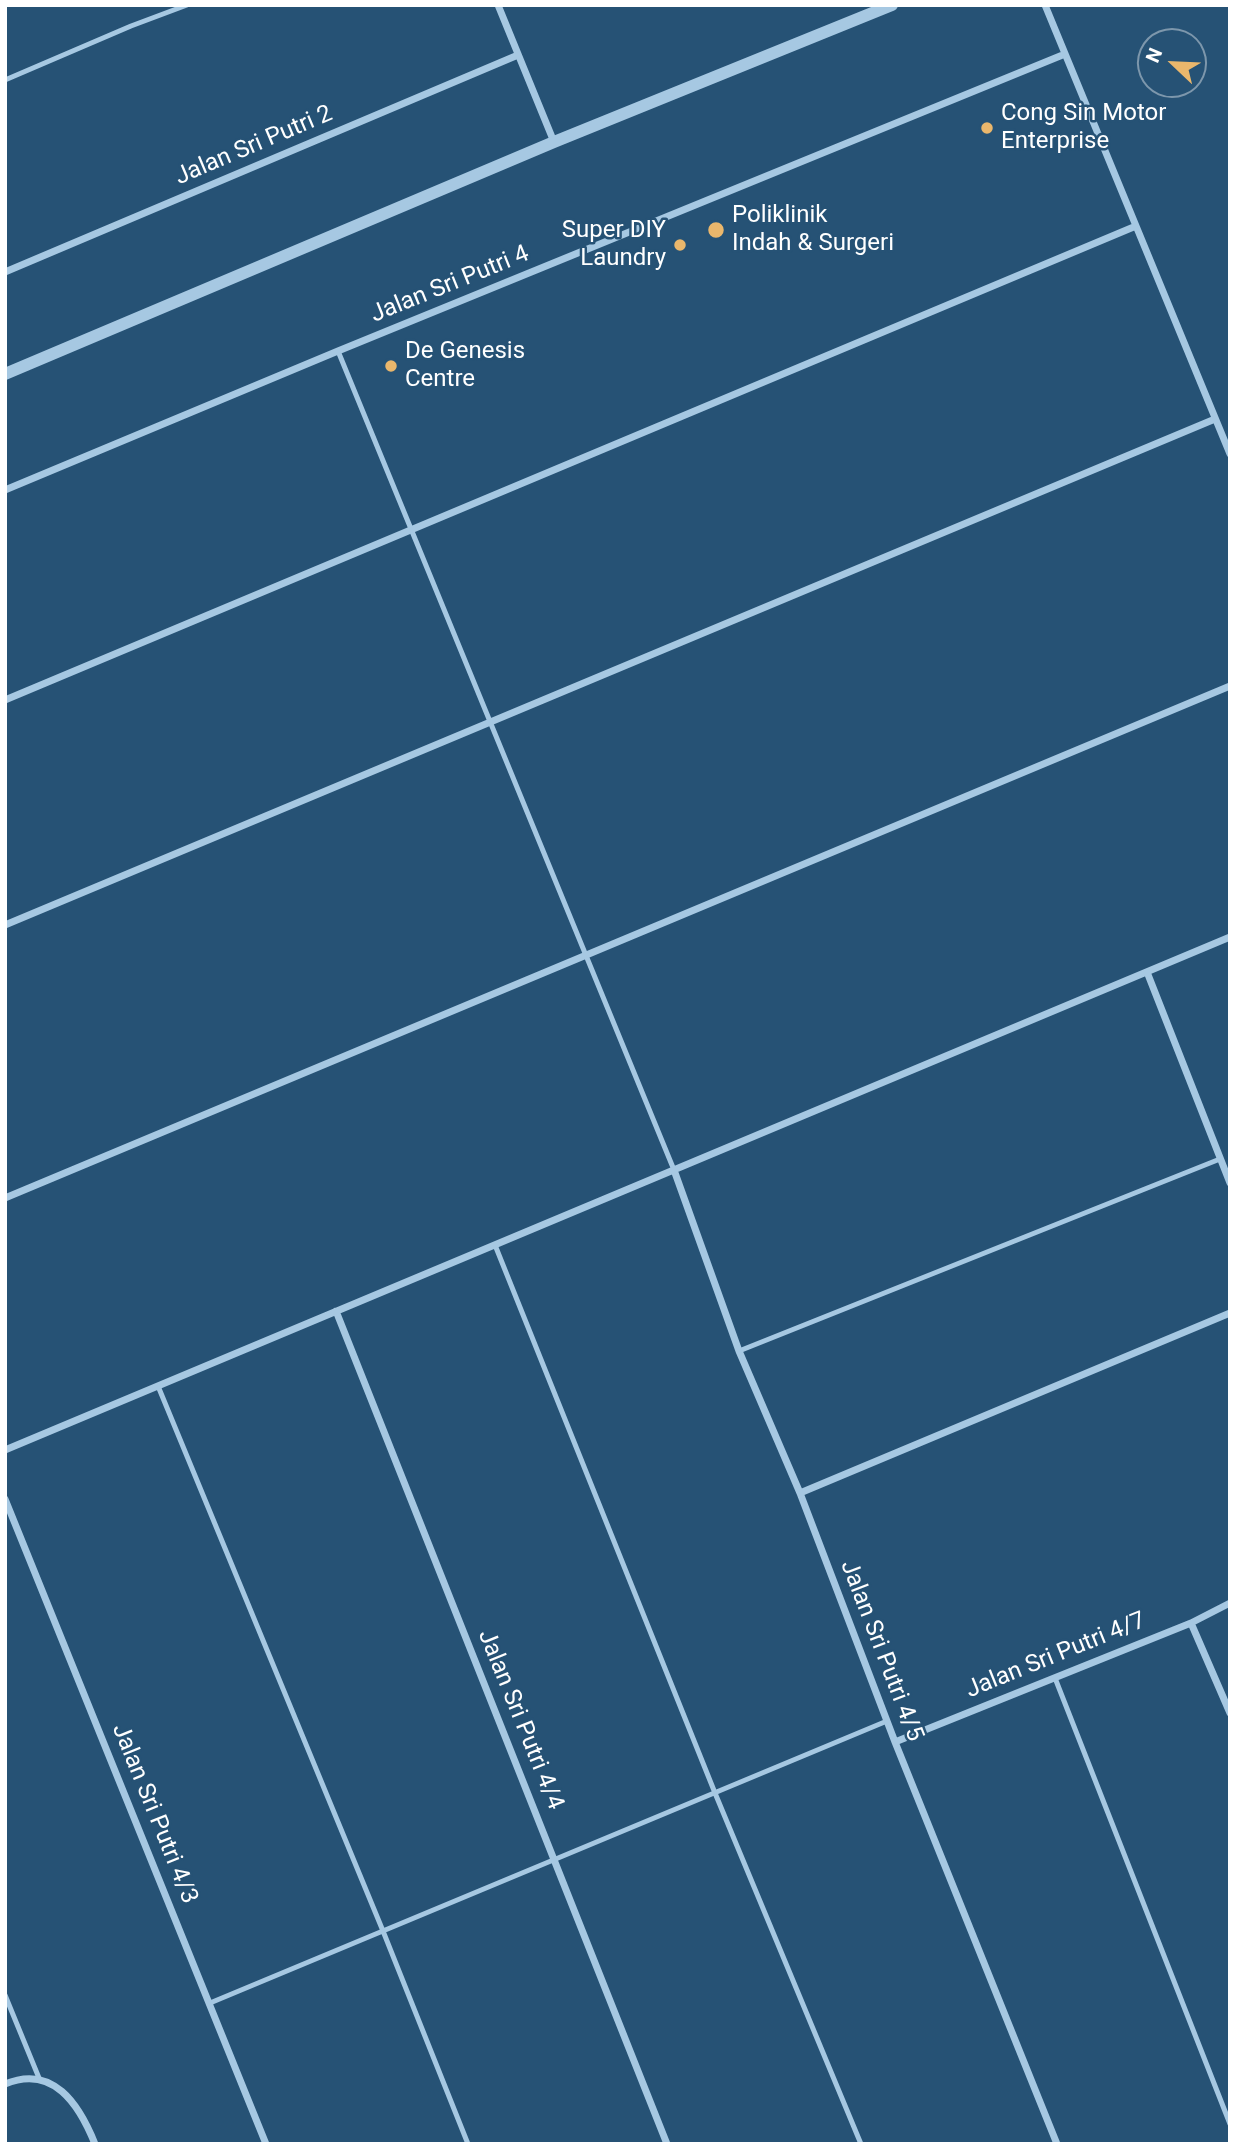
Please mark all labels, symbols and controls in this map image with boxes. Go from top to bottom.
north arrow [1137,28,1207,98]
text: N [1141,45,1167,66]
street label: Jalan Sri Putri 2 [171,100,337,192]
place label: Cong Sin Motor Enterprise [1001,100,1166,156]
marker: Cong Sin Motor Enterprise [979,120,995,136]
place label: Poliklinik Indah & Surgeri [732,202,894,258]
place label: Super DIY Laundry [562,217,666,273]
marker: Poliklinik Indah & Surgeri [706,220,726,240]
marker: Super DIY Laundry [672,237,688,253]
street label: Jalan Sri Putri 4 [367,240,533,330]
place label: De Genesis Centre [405,338,525,394]
marker: De Genesis Centre [383,358,399,374]
street label: Jalan Sri Putri 4/5 [833,1556,929,1746]
street label: Jalan Sri Putri 4/7 [962,1607,1150,1705]
street label: Jalan Sri Putri 4/4 [471,1626,569,1814]
street label: Jalan Sri Putri 4/3 [105,1720,203,1908]

